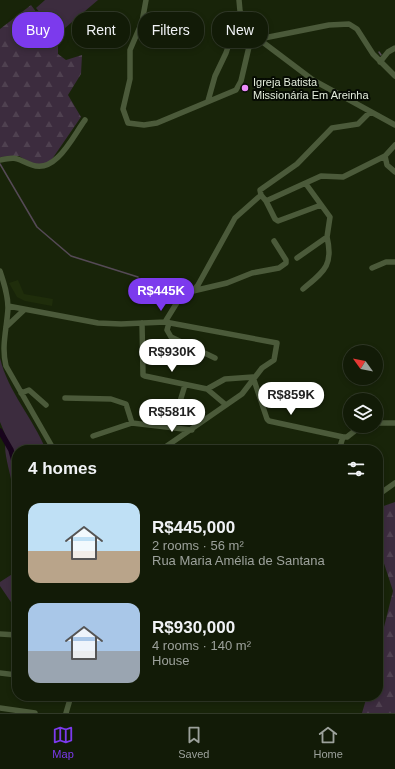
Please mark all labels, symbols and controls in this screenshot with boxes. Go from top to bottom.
chip: Buy [12,12,64,48]
chip: Rent [72,12,130,48]
chip: Filters [138,12,204,48]
chip: New [212,12,268,48]
place label: Igreja Batista Missionária Em Areinha [253,76,369,101]
marker: Igreja Batista Missionária Em Areinha [240,83,250,93]
pin: R$445K [128,278,194,312]
text: R$445K [137,283,185,298]
pin: R$930K [139,339,205,373]
text: R$930K [148,344,196,359]
north arrow [343,345,383,385]
map controls [343,345,383,433]
pin: R$859K [258,382,324,416]
text: R$859K [267,387,315,402]
button: layers [343,393,383,433]
pin: R$581K [139,399,205,433]
text: R$581K [148,404,196,419]
icon: filters [345,458,367,480]
text: 4 homes [28,459,97,478]
text: R$445,000 [152,518,235,537]
icon: home [60,519,108,567]
text: 2 rooms · 56 m² [152,538,244,553]
text: Rua Maria Amélia de Santana [152,553,325,568]
text: R$930,000 [152,618,235,637]
icon: home [60,619,108,667]
text: 4 rooms · 140 m² [152,638,251,653]
text: House [152,653,190,668]
tab: Map [52,724,74,760]
tab: Saved [178,724,209,760]
tab: Home [314,724,343,760]

